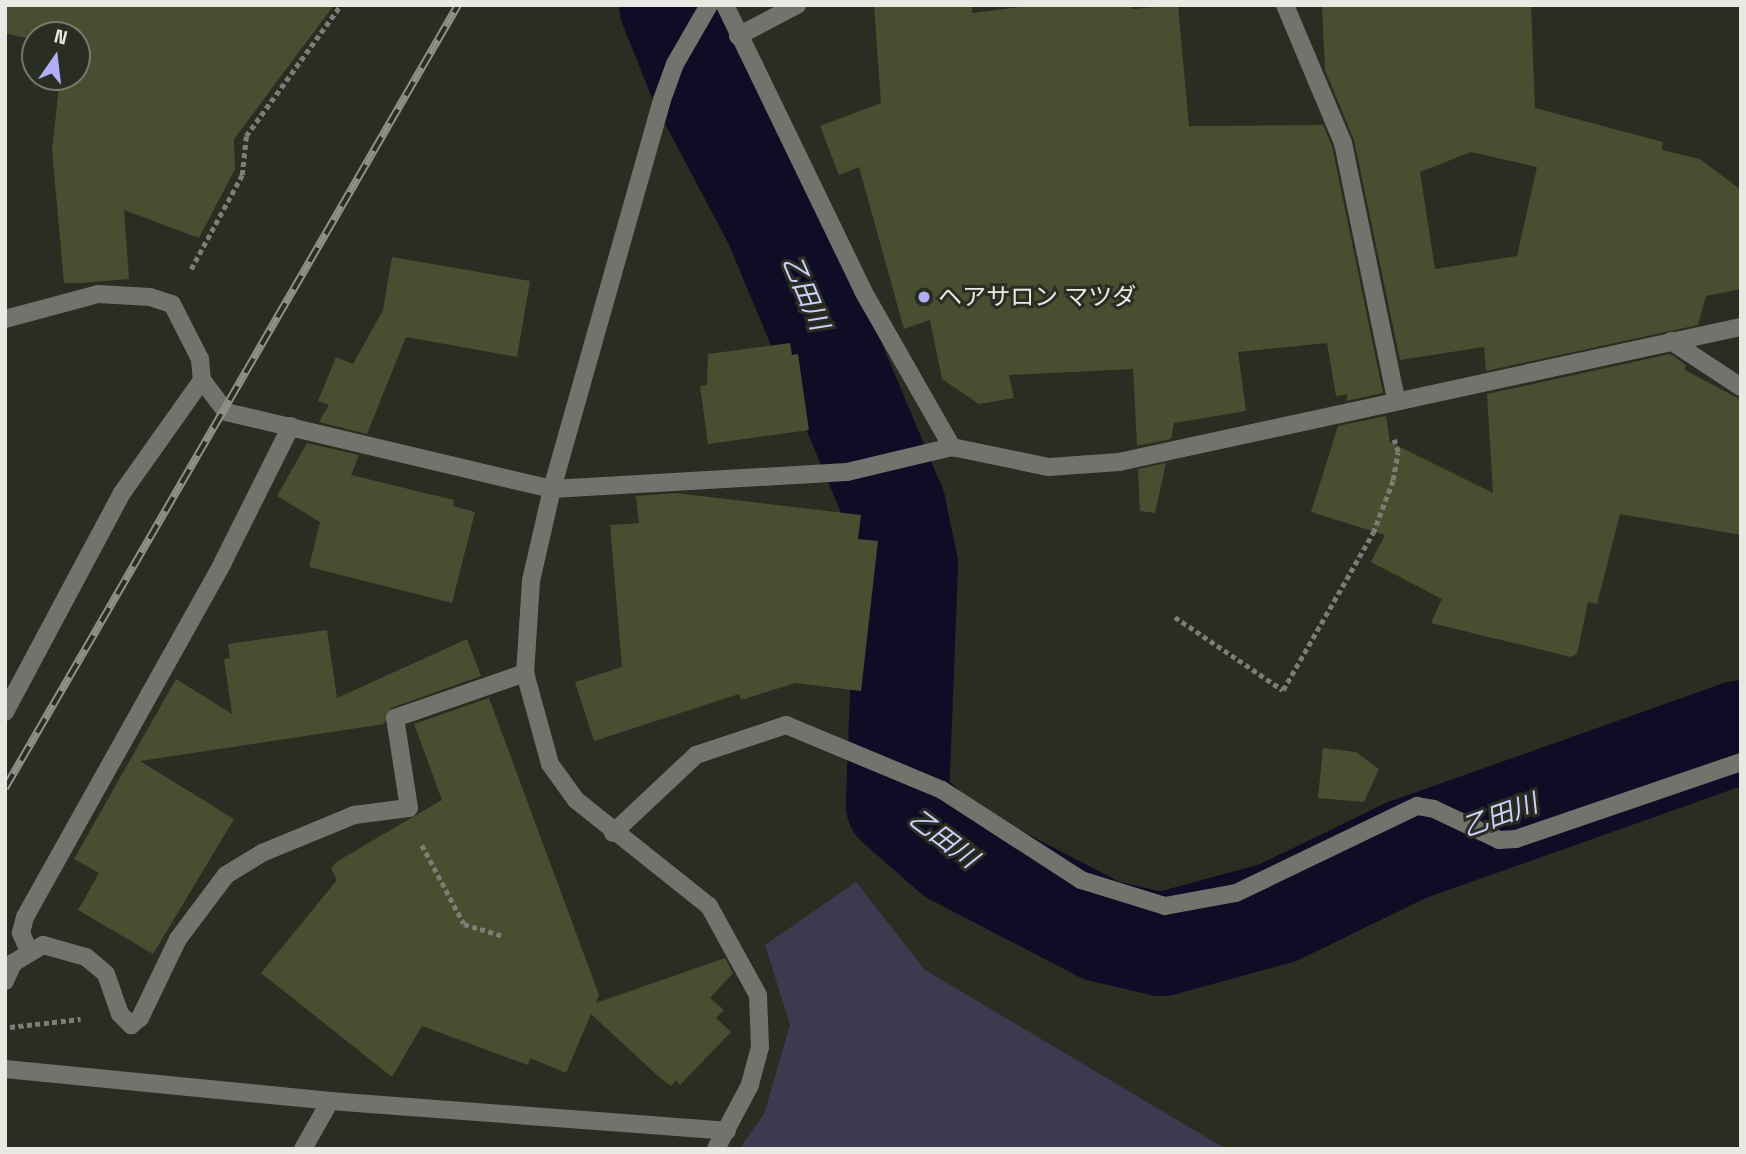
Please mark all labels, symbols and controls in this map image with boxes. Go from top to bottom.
north arrow [21,21,91,91]
text: N [52,23,70,51]
water label: 乙田川 [775,251,835,335]
place label: ヘアサロン マツダ [938,283,1136,311]
marker: ヘアサロン マツダ [916,289,932,305]
water label: 乙田川 [1458,788,1542,844]
water label: 乙田川 [902,803,984,875]

